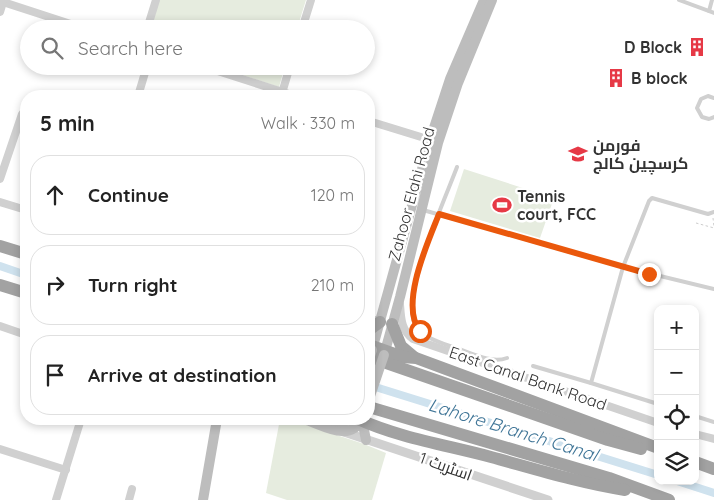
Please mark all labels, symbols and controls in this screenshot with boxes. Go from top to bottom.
search box [20,20,375,75]
icon: search [38,34,66,62]
text: Search here [78,36,183,60]
building icon: D Block [686,36,708,58]
place label: D Block [624,37,682,57]
building icon: B block [605,67,627,89]
place label: B block [631,68,688,88]
text: 5 min [40,110,95,136]
text: Walk · 330 m [261,113,355,133]
street label: Zahoor Elahi Road [383,125,439,263]
place label: فورمن کرسچین کالج [593,135,688,175]
school or university icon: فورمن کرسچین کالج [567,143,589,165]
icon: ahead [41,181,69,209]
text: Continue [88,183,169,207]
text: 120 m [311,185,354,205]
place label: Tennis court, FCC [517,186,596,224]
sports icon: Tennis court, FCC [491,194,513,216]
route end [638,263,661,286]
icon: right [41,271,69,299]
text: Turn right [88,273,177,297]
text: 210 m [311,275,354,295]
map controls [654,305,699,485]
button: + [654,305,699,350]
route start [409,320,432,343]
street label: East Canal Bank Road [447,342,609,414]
button: − [654,350,699,395]
icon: arrive [41,361,69,389]
text: Arrive at destination [88,363,277,387]
water label: Lahore Branch Canal [426,393,602,467]
button: locate [654,395,699,440]
button: layers [654,440,699,485]
street label: اسٹریٹ 1 [417,447,475,485]

